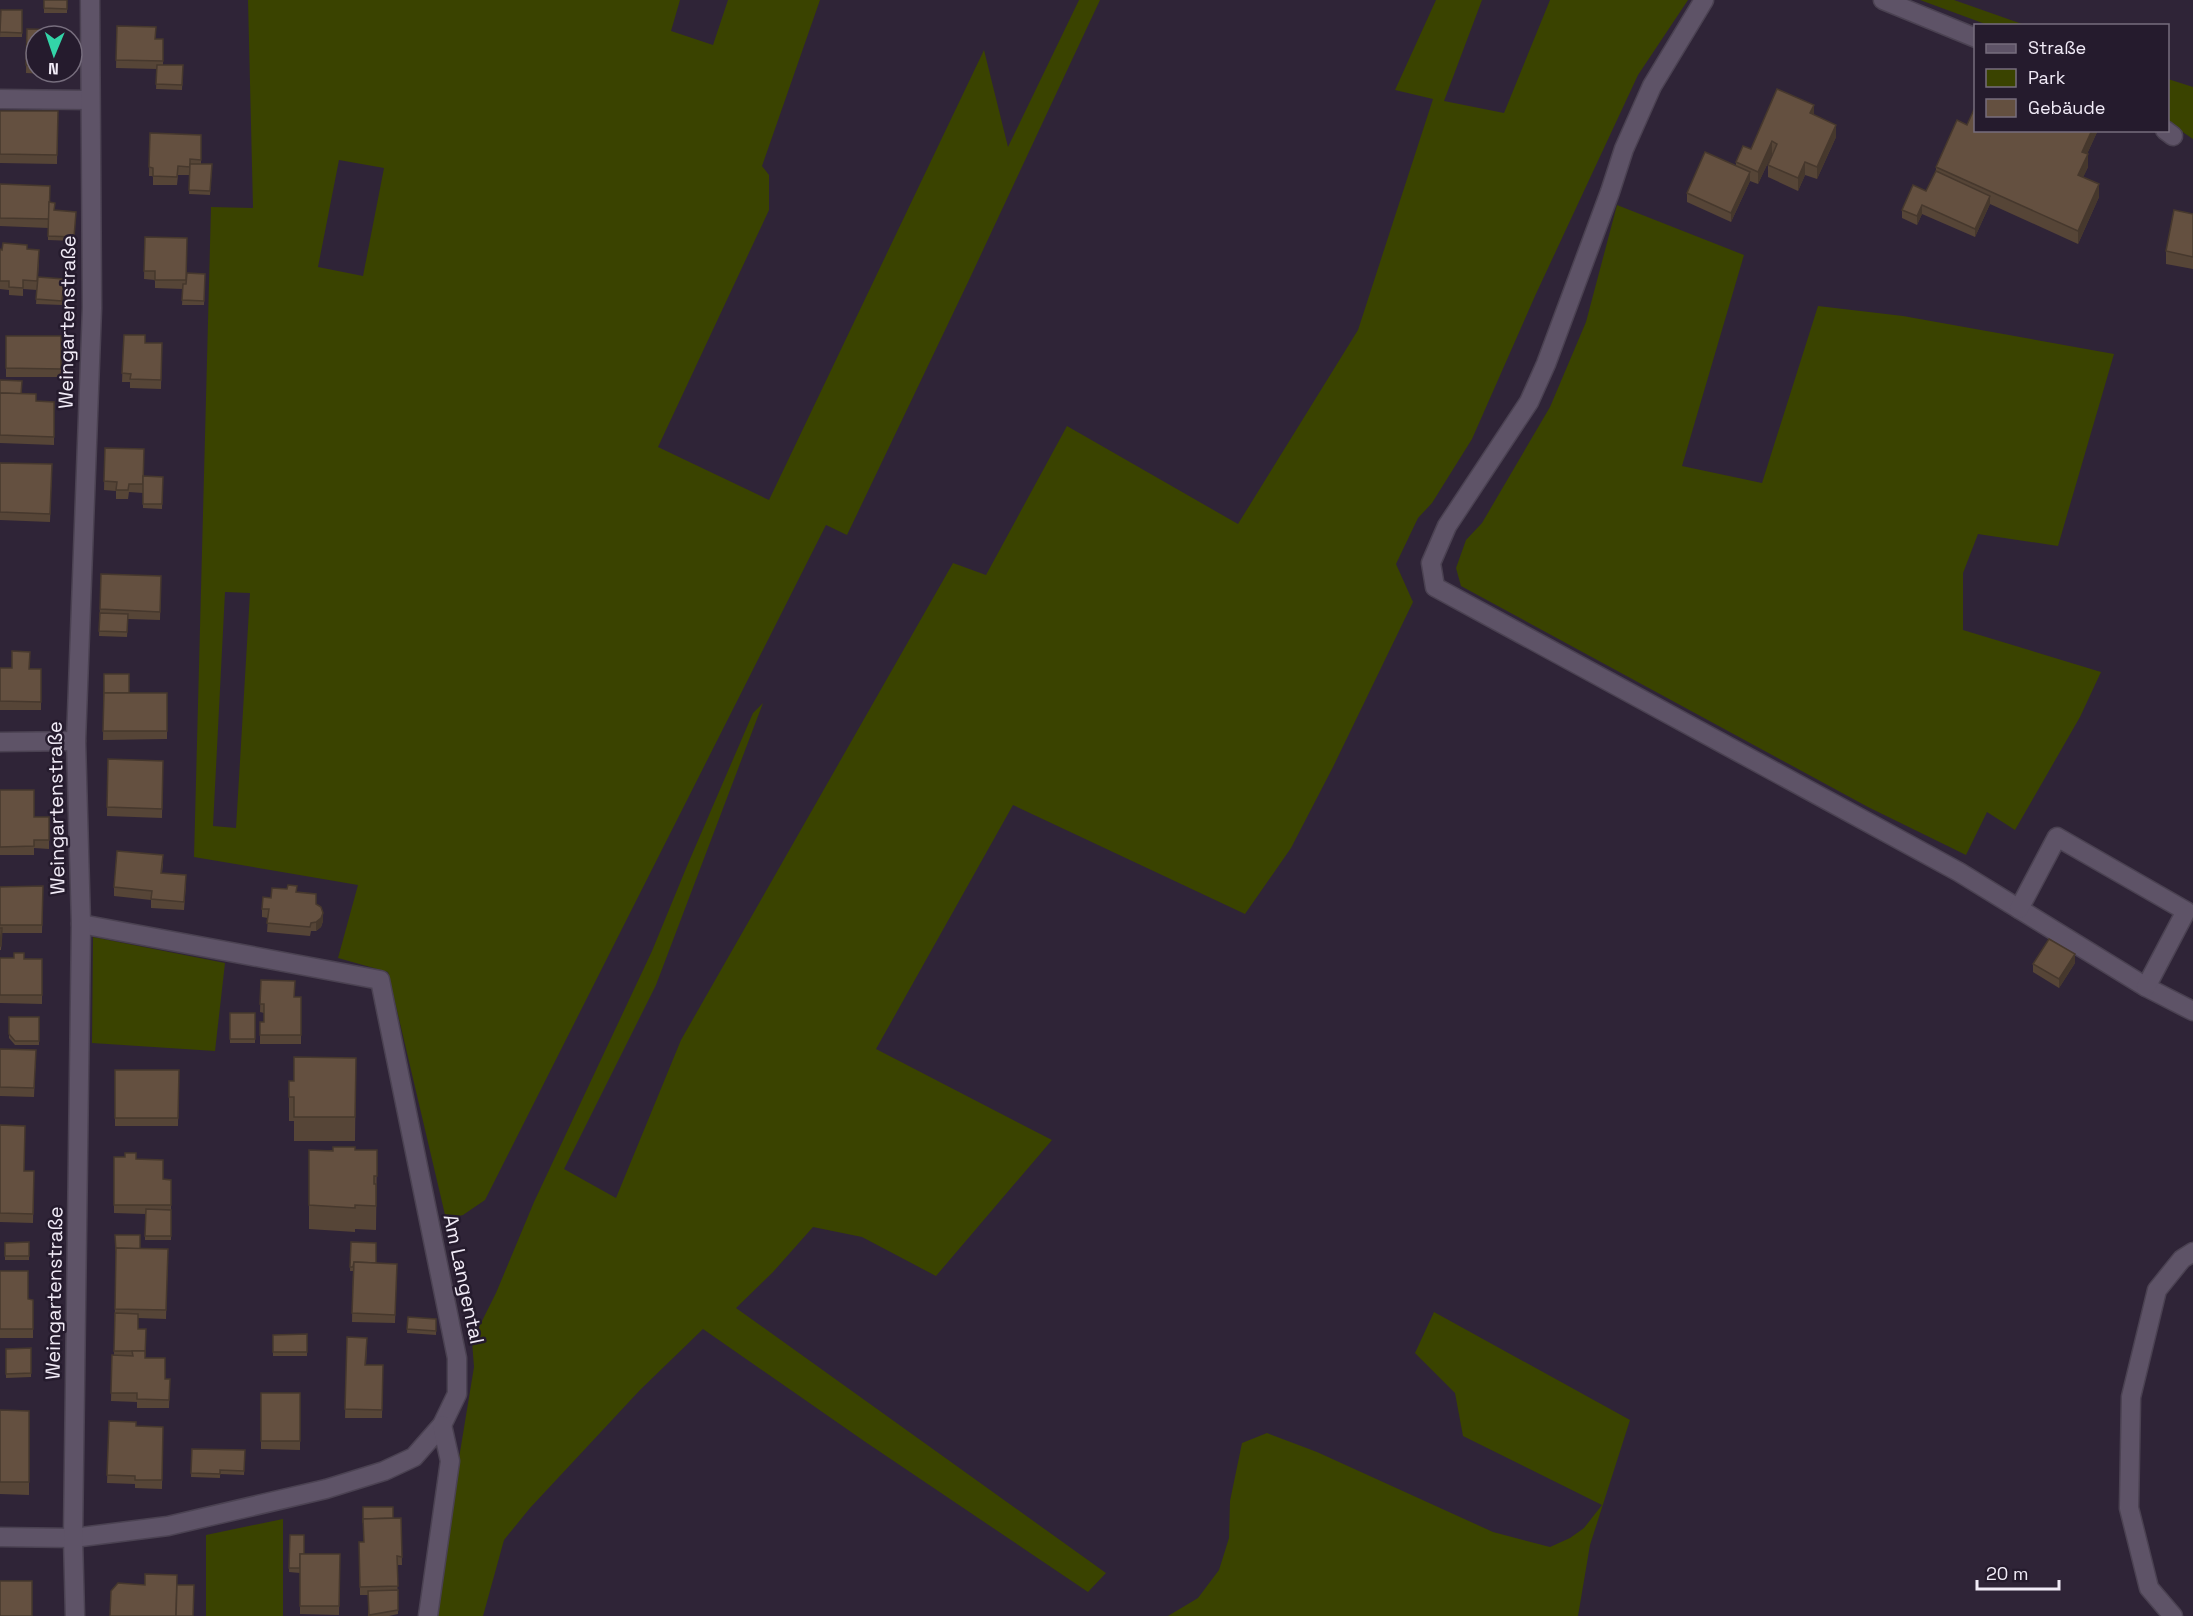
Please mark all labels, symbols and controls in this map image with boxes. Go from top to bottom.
north arrow [24,24,84,84]
legend [1974,24,2169,132]
text: Straße [2028,36,2086,59]
text: N [48,58,59,79]
text: Park [2028,66,2066,89]
text: Gebäude [2028,96,2106,119]
street label: Weingartenstraße [52,235,82,409]
street label: Weingartenstraße [41,721,71,895]
street label: Weingartenstraße [39,1206,69,1380]
street label: Am Langental [438,1212,490,1346]
scale bar [1977,1553,2060,1591]
text: 20 m [1986,1562,2029,1585]

